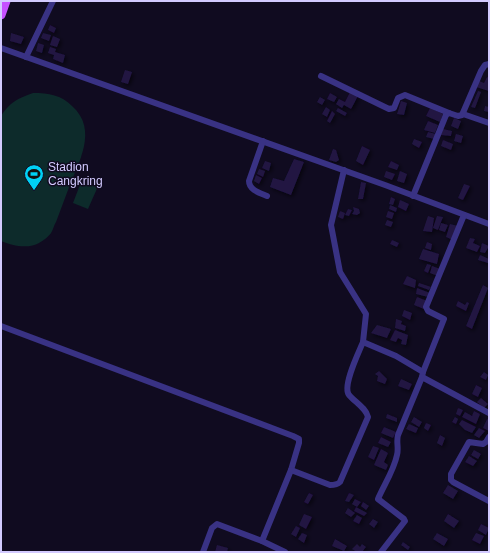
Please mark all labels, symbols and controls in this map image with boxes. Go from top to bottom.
place label: Stadion Cangkring [48,160,103,188]
sports icon: Stadion Cangkring [23,163,45,191]

